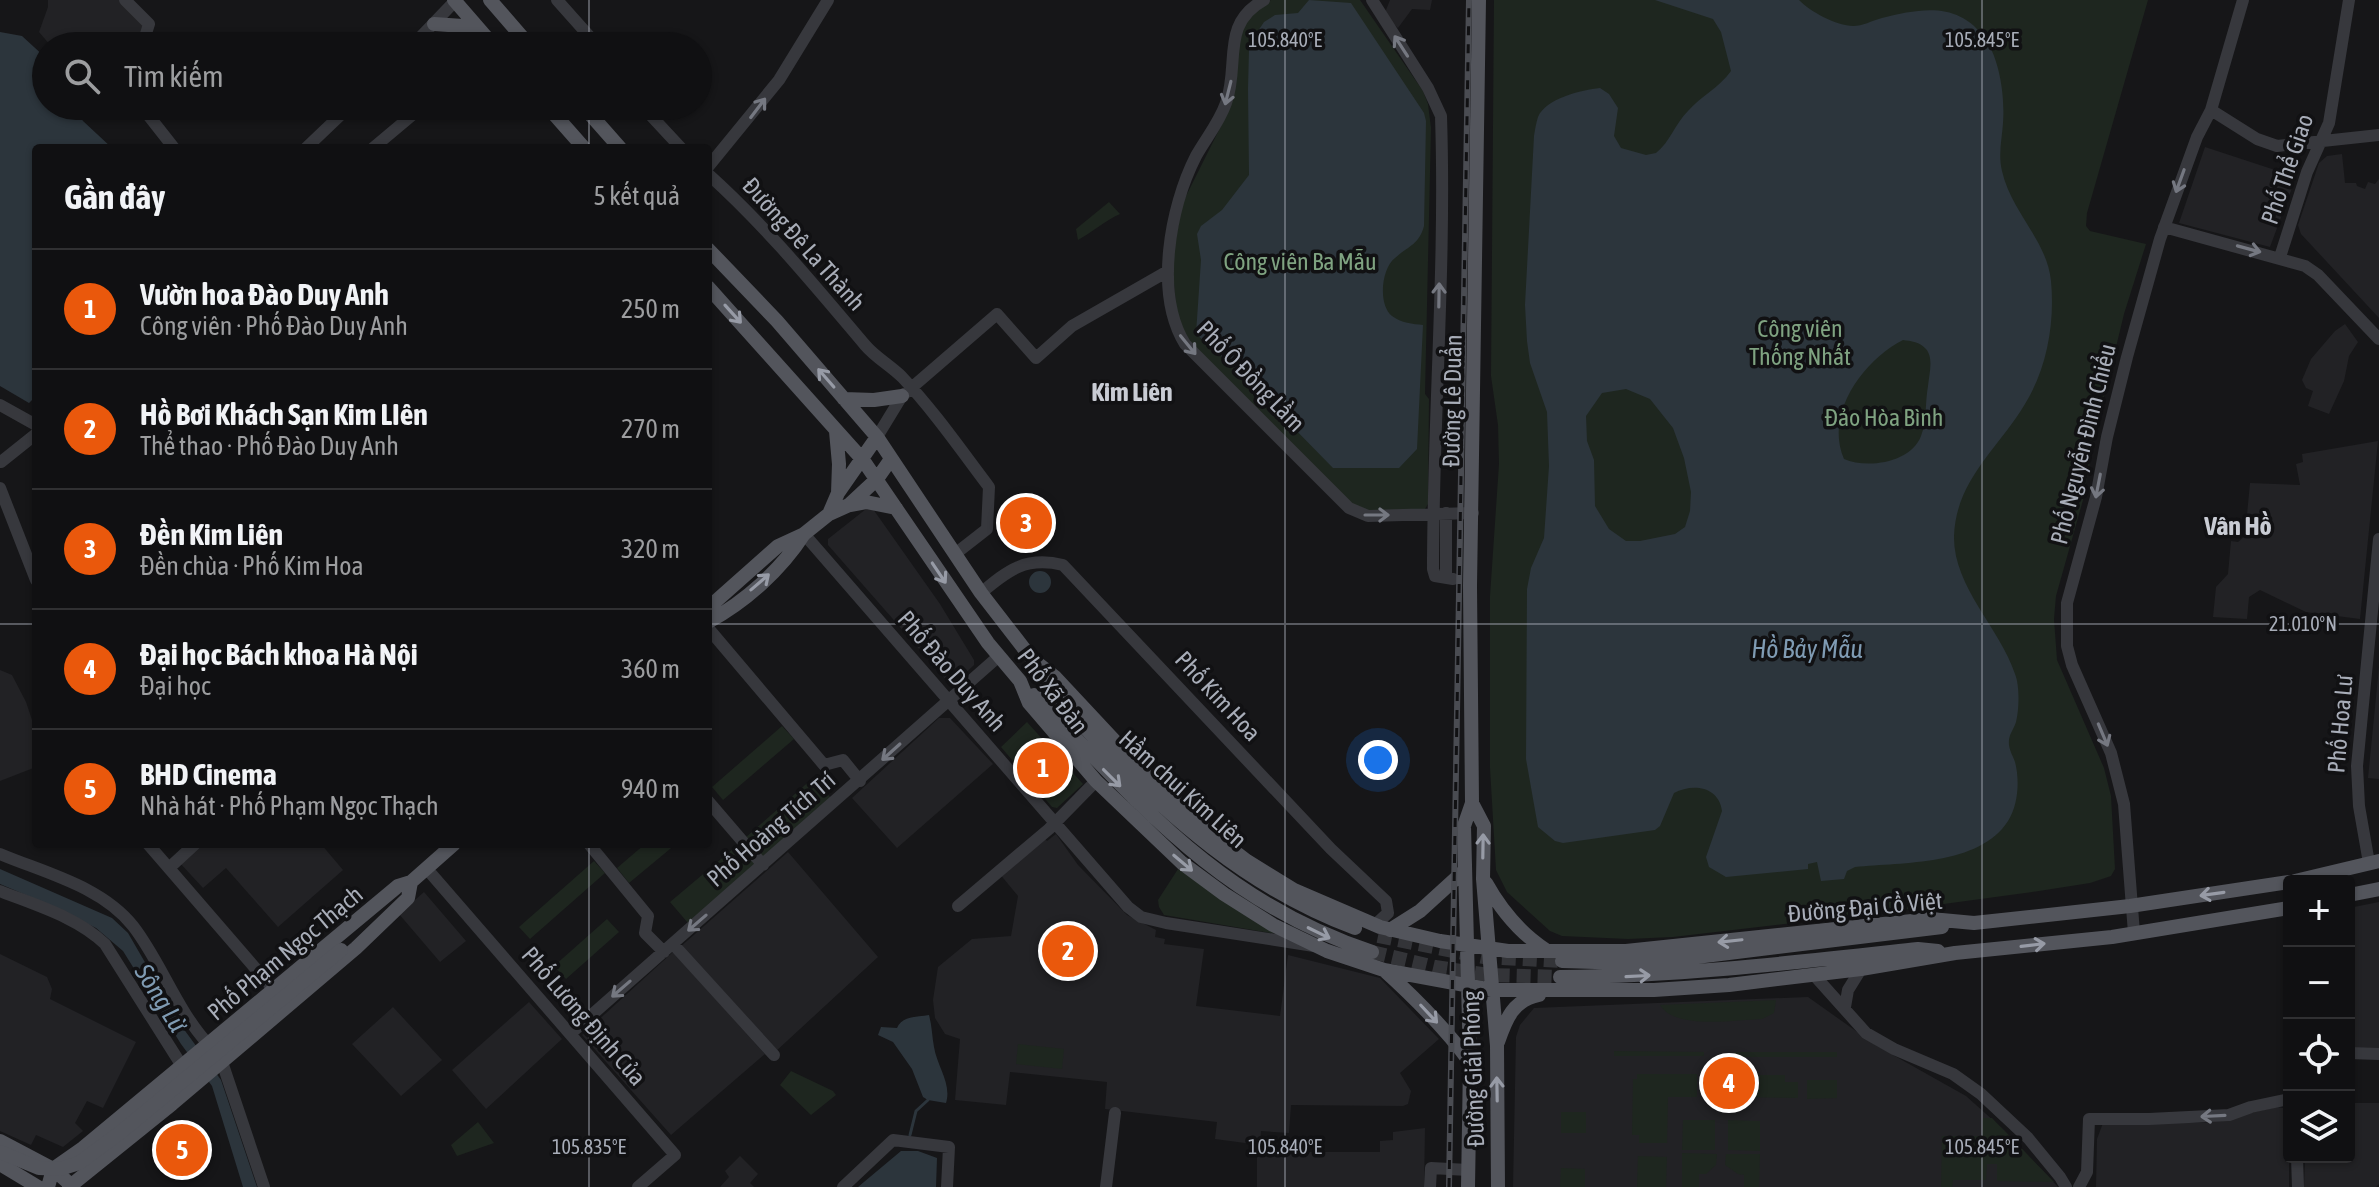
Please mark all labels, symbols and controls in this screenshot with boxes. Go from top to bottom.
text: 105.840°E [1248,28,1322,51]
text: 105.845°E [1945,28,2019,51]
search box [32,32,712,120]
one-way arrow [1393,35,1409,58]
icon: search [60,54,104,98]
text: Tìm kiếm [124,59,224,93]
one-way arrow [1219,79,1234,105]
one-way arrow [750,97,767,119]
street label: Phố Thể Giao [2254,110,2318,228]
one-way arrow [2172,169,2187,194]
street label: Đường Đê La Thành [737,172,871,316]
text: Gần đây [64,177,165,216]
text: 5 kết quả [593,181,680,211]
one-way arrow [2236,243,2262,258]
park label: Công viên Ba Mẫu [1223,248,1377,275]
text: Vườn hoa Đào Duy Anh [140,277,389,311]
one-way arrow [1431,282,1447,309]
text: 1 [84,294,96,324]
text: 250 m [621,294,680,324]
one-way arrow [723,304,742,324]
text: Công viên · Phố Đào Duy Anh [140,311,408,341]
street label: Phố Ô Đồng Lầm [1192,315,1310,437]
park label: Công viên Thống Nhất [1749,315,1851,370]
one-way arrow [1178,334,1196,355]
street label: Đường Lê Duẩn [1435,334,1467,468]
street label: Phố Nguyễn Đình Chiểu [2043,341,2121,547]
one-way arrow [817,369,835,389]
district label: Kim Liên [1091,377,1173,407]
text: Hồ Bơi Khách Sạn Kim LIên [140,397,428,431]
park label: Đảo Hòa Bình [1824,404,1944,431]
text: 2 [84,414,96,444]
text: 270 m [621,414,680,444]
text: Thể thao · Phố Đào Duy Anh [140,431,399,461]
one-way arrow [2089,473,2104,498]
pin: 3 [1000,493,1052,553]
one-way arrow [1363,507,1390,523]
district label: Vân Hồ [2203,511,2272,541]
text: Đền Kim Liên [140,517,283,551]
text: 3 [84,534,96,564]
text: 320 m [621,534,680,564]
text: Đền chùa · Phố Kim Hoa [140,551,364,581]
one-way arrow [931,562,947,584]
one-way arrow [750,574,770,592]
street label: Phố Đào Duy Anh [892,605,1012,737]
text: 21.010°N [2269,612,2337,635]
water label: Hồ Bảy Mẫu [1751,634,1863,664]
text: Đại học Bách khoa Hà Nội [140,637,418,671]
street label: Phố Xã Đàn [1012,643,1094,739]
street label: Phố Kim Hoa [1170,646,1266,746]
text: 4 [84,654,96,684]
text: 360 m [621,654,680,684]
text: Đại học [140,671,211,701]
street label: Phố Hoa Lư [2322,673,2358,774]
one-way arrow [2096,722,2111,747]
street label: Hầm chui Kim Liên [1114,725,1252,853]
pin: 1 [1017,738,1069,798]
your location [1358,740,1398,780]
one-way arrow [882,743,902,761]
text: BHD Cinema [140,757,277,791]
street label: Phố Hoàng Tích Trí [702,766,840,892]
one-way arrow [1103,768,1122,788]
text: 5 [84,774,96,804]
text: 940 m [621,774,680,804]
text: Nhà hát · Phố Phạm Ngọc Thạch [140,791,439,821]
one-way arrow [1476,833,1491,860]
one-way arrow [1172,854,1193,872]
map controls [2283,875,2355,1163]
button: + [2283,875,2355,947]
street label: Phố Phạm Ngọc Thạch [202,880,368,1026]
street label: Đường Đại Cồ Việt [1786,887,1944,927]
one-way arrow [2200,887,2225,902]
one-way arrow [687,914,707,932]
pin: 2 [1042,921,1094,981]
one-way arrow [1307,925,1331,941]
one-way arrow [1717,934,1744,949]
one-way arrow [2019,938,2045,953]
street label: Phố Lương Định Của [517,941,651,1091]
button: − [2283,947,2355,1019]
water label: Sông Lừ [128,958,194,1039]
one-way arrow [1624,968,1651,983]
one-way arrow [612,980,632,998]
street label: Đường Giải Phóng [1457,990,1489,1148]
one-way arrow [1419,1004,1438,1023]
button: locate [2283,1019,2355,1091]
pin: 4 [1703,1053,1755,1113]
one-way arrow [1490,1076,1505,1103]
button: layers [2283,1091,2355,1163]
one-way arrow [2200,1108,2227,1123]
pin: 5 [156,1120,208,1180]
text: 105.835°E [552,1135,626,1158]
text: 105.840°E [1248,1135,1322,1158]
text: 105.845°E [1945,1135,2019,1158]

